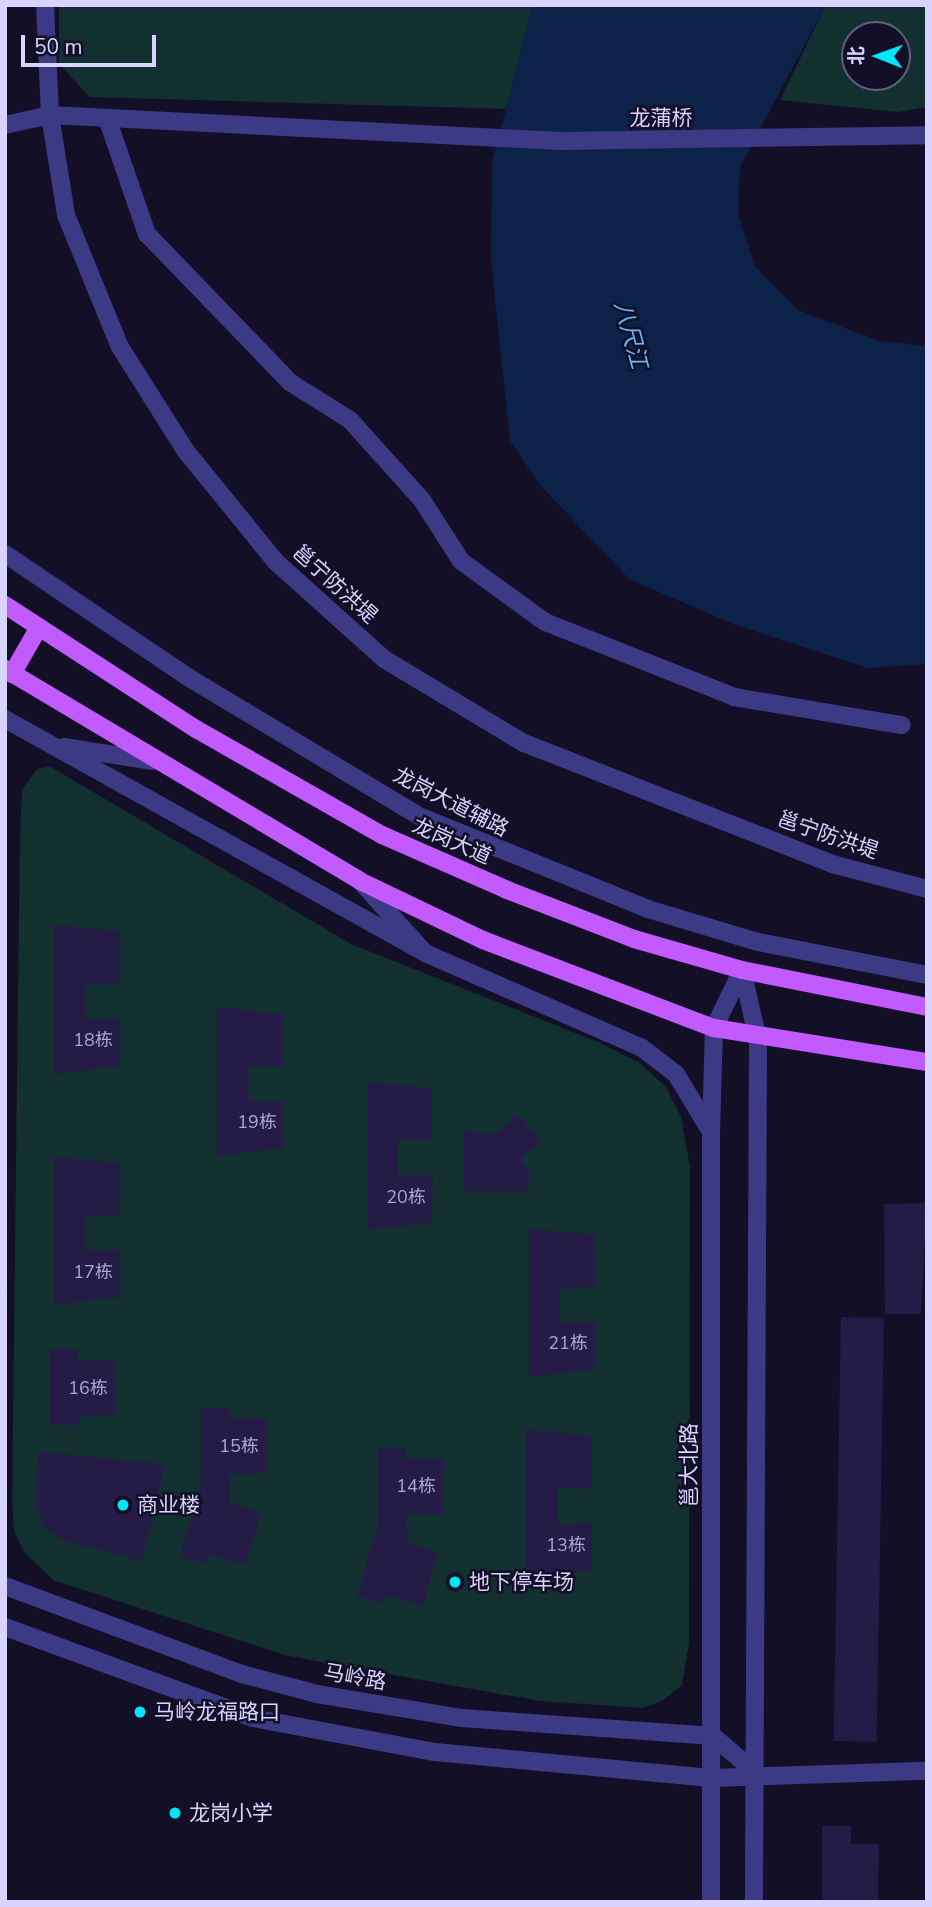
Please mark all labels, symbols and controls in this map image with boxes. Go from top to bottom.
scale bar [24,21,159,65]
north arrow [841,21,911,91]
text: 50 m [34,33,83,61]
text: 北 [844,46,870,65]
street label: 龙蒲桥 [630,105,692,131]
water label: 八尺江 [608,298,652,372]
street label: 邕宁防洪堤 [288,540,382,628]
street label: 龙岗大道辅路 [389,762,513,842]
street label: 邕宁防洪堤 [774,806,882,864]
street label: 龙岗大道 [409,812,495,870]
house number: 18栋 [73,1029,113,1051]
house number: 19栋 [237,1111,277,1133]
house number: 20栋 [386,1186,426,1208]
house number: 17栋 [73,1261,113,1283]
house number: 21栋 [548,1332,588,1354]
house number: 16栋 [68,1377,108,1399]
street label: 邕大北路 [676,1423,702,1507]
house number: 15栋 [219,1435,259,1457]
house number: 14栋 [396,1475,436,1497]
place label: 商业楼 [137,1492,200,1518]
marker: 商业楼 [115,1497,131,1513]
house number: 13栋 [546,1534,586,1556]
place label: 地下停车场 [469,1569,574,1595]
marker: 地下停车场 [447,1574,463,1590]
street label: 马岭路 [322,1659,388,1695]
place label: 马岭龙福路口 [154,1699,280,1725]
marker: 马岭龙福路口 [132,1704,148,1720]
place label: 龙岗小学 [189,1800,273,1826]
marker: 龙岗小学 [167,1805,183,1821]

